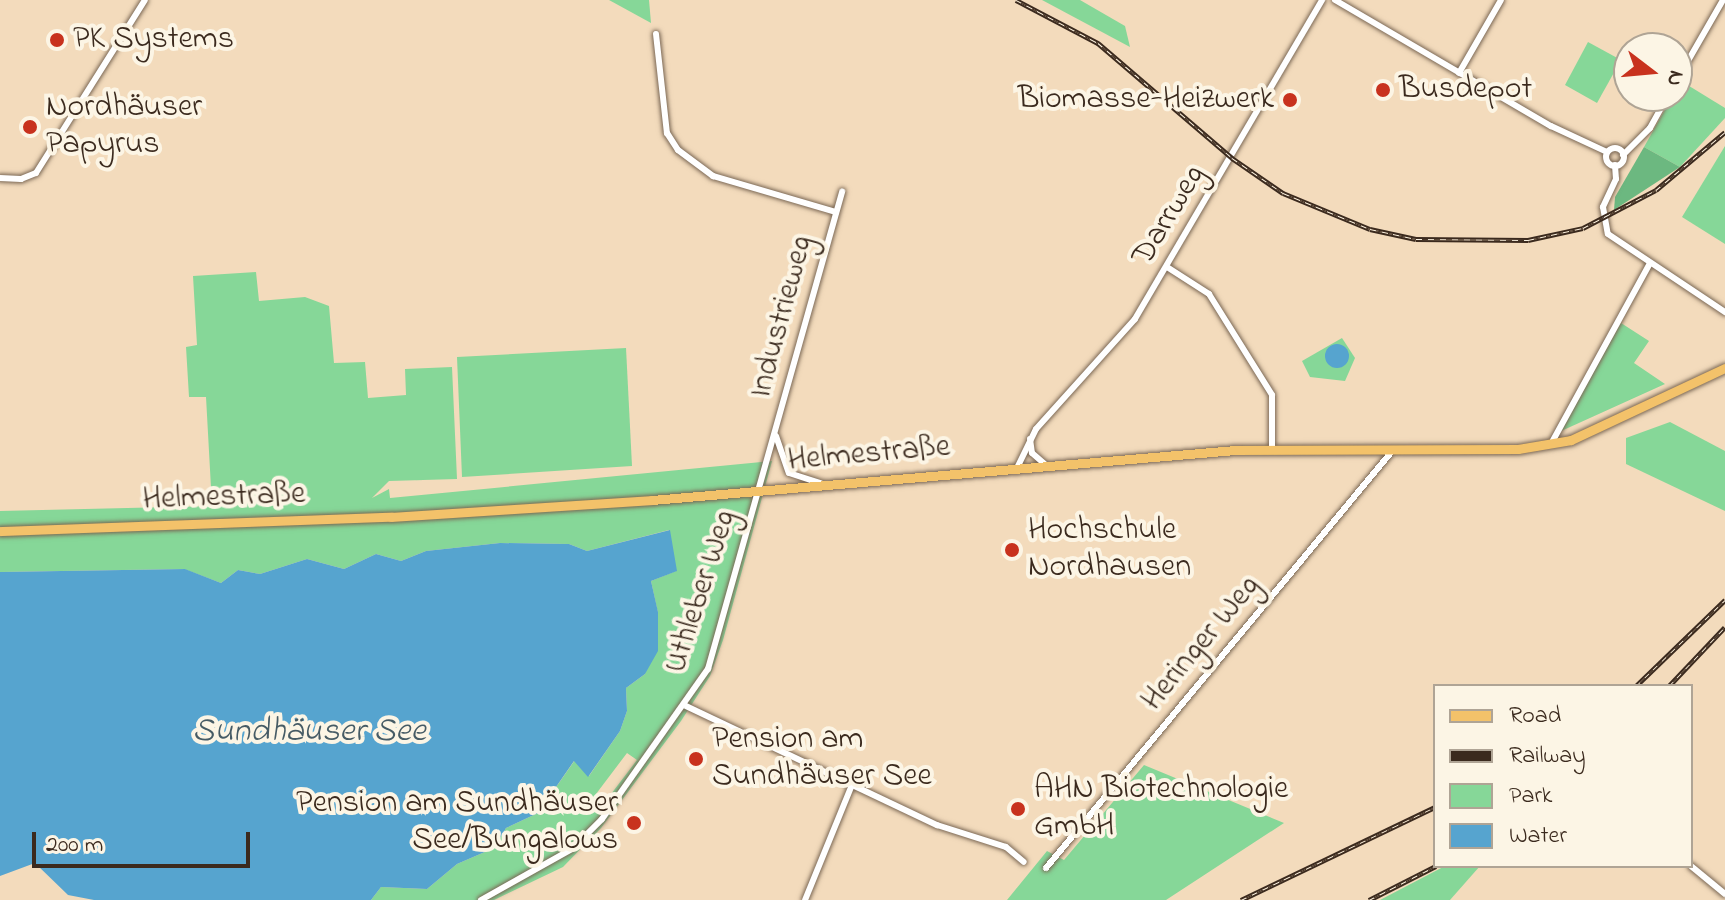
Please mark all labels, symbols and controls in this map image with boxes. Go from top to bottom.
place label: PK Systems [73,21,234,59]
marker: PK Systems [48,31,66,49]
north arrow [1613,32,1693,112]
text: N [1657,67,1692,90]
place label: Busdepot [1399,71,1532,109]
place label: Biomasse-Heizwerk [1018,81,1274,119]
marker: Busdepot [1374,81,1392,99]
place label: Nordhäuser Papyrus [46,90,202,165]
marker: Biomasse-Heizwerk [1281,91,1299,109]
marker: Nordhäuser Papyrus [21,118,39,136]
street label: Darrweg [1125,159,1215,273]
street label: Industrieweg [743,232,823,402]
street label: Helmestraße [786,429,952,481]
street label: Helmestraße [142,476,306,520]
street label: Uthleber Weg [658,506,746,678]
place label: Hochschule Nordhausen [1028,513,1191,588]
marker: Hochschule Nordhausen [1003,541,1021,559]
street label: Heringer Weg [1134,569,1270,719]
legend [1433,684,1693,868]
text: Road [1509,699,1561,734]
water label: Sundhäuser See [192,713,426,753]
place label: Pension am Sundhäuser See [712,722,932,797]
text: Railway [1509,739,1586,774]
marker: Pension am Sundhäuser See [687,750,705,768]
place label: AHN Biotechnologie GmbH [1034,772,1288,847]
text: Park [1509,779,1552,814]
place label: Pension am Sundhäuser See/Bungalows [296,786,618,861]
marker: AHN Biotechnologie GmbH [1009,800,1027,818]
marker: Pension am Sundhäuser See/Bungalows [625,814,643,832]
scale bar [36,816,254,866]
text: Water [1509,819,1567,854]
text: 200 m [46,828,103,863]

